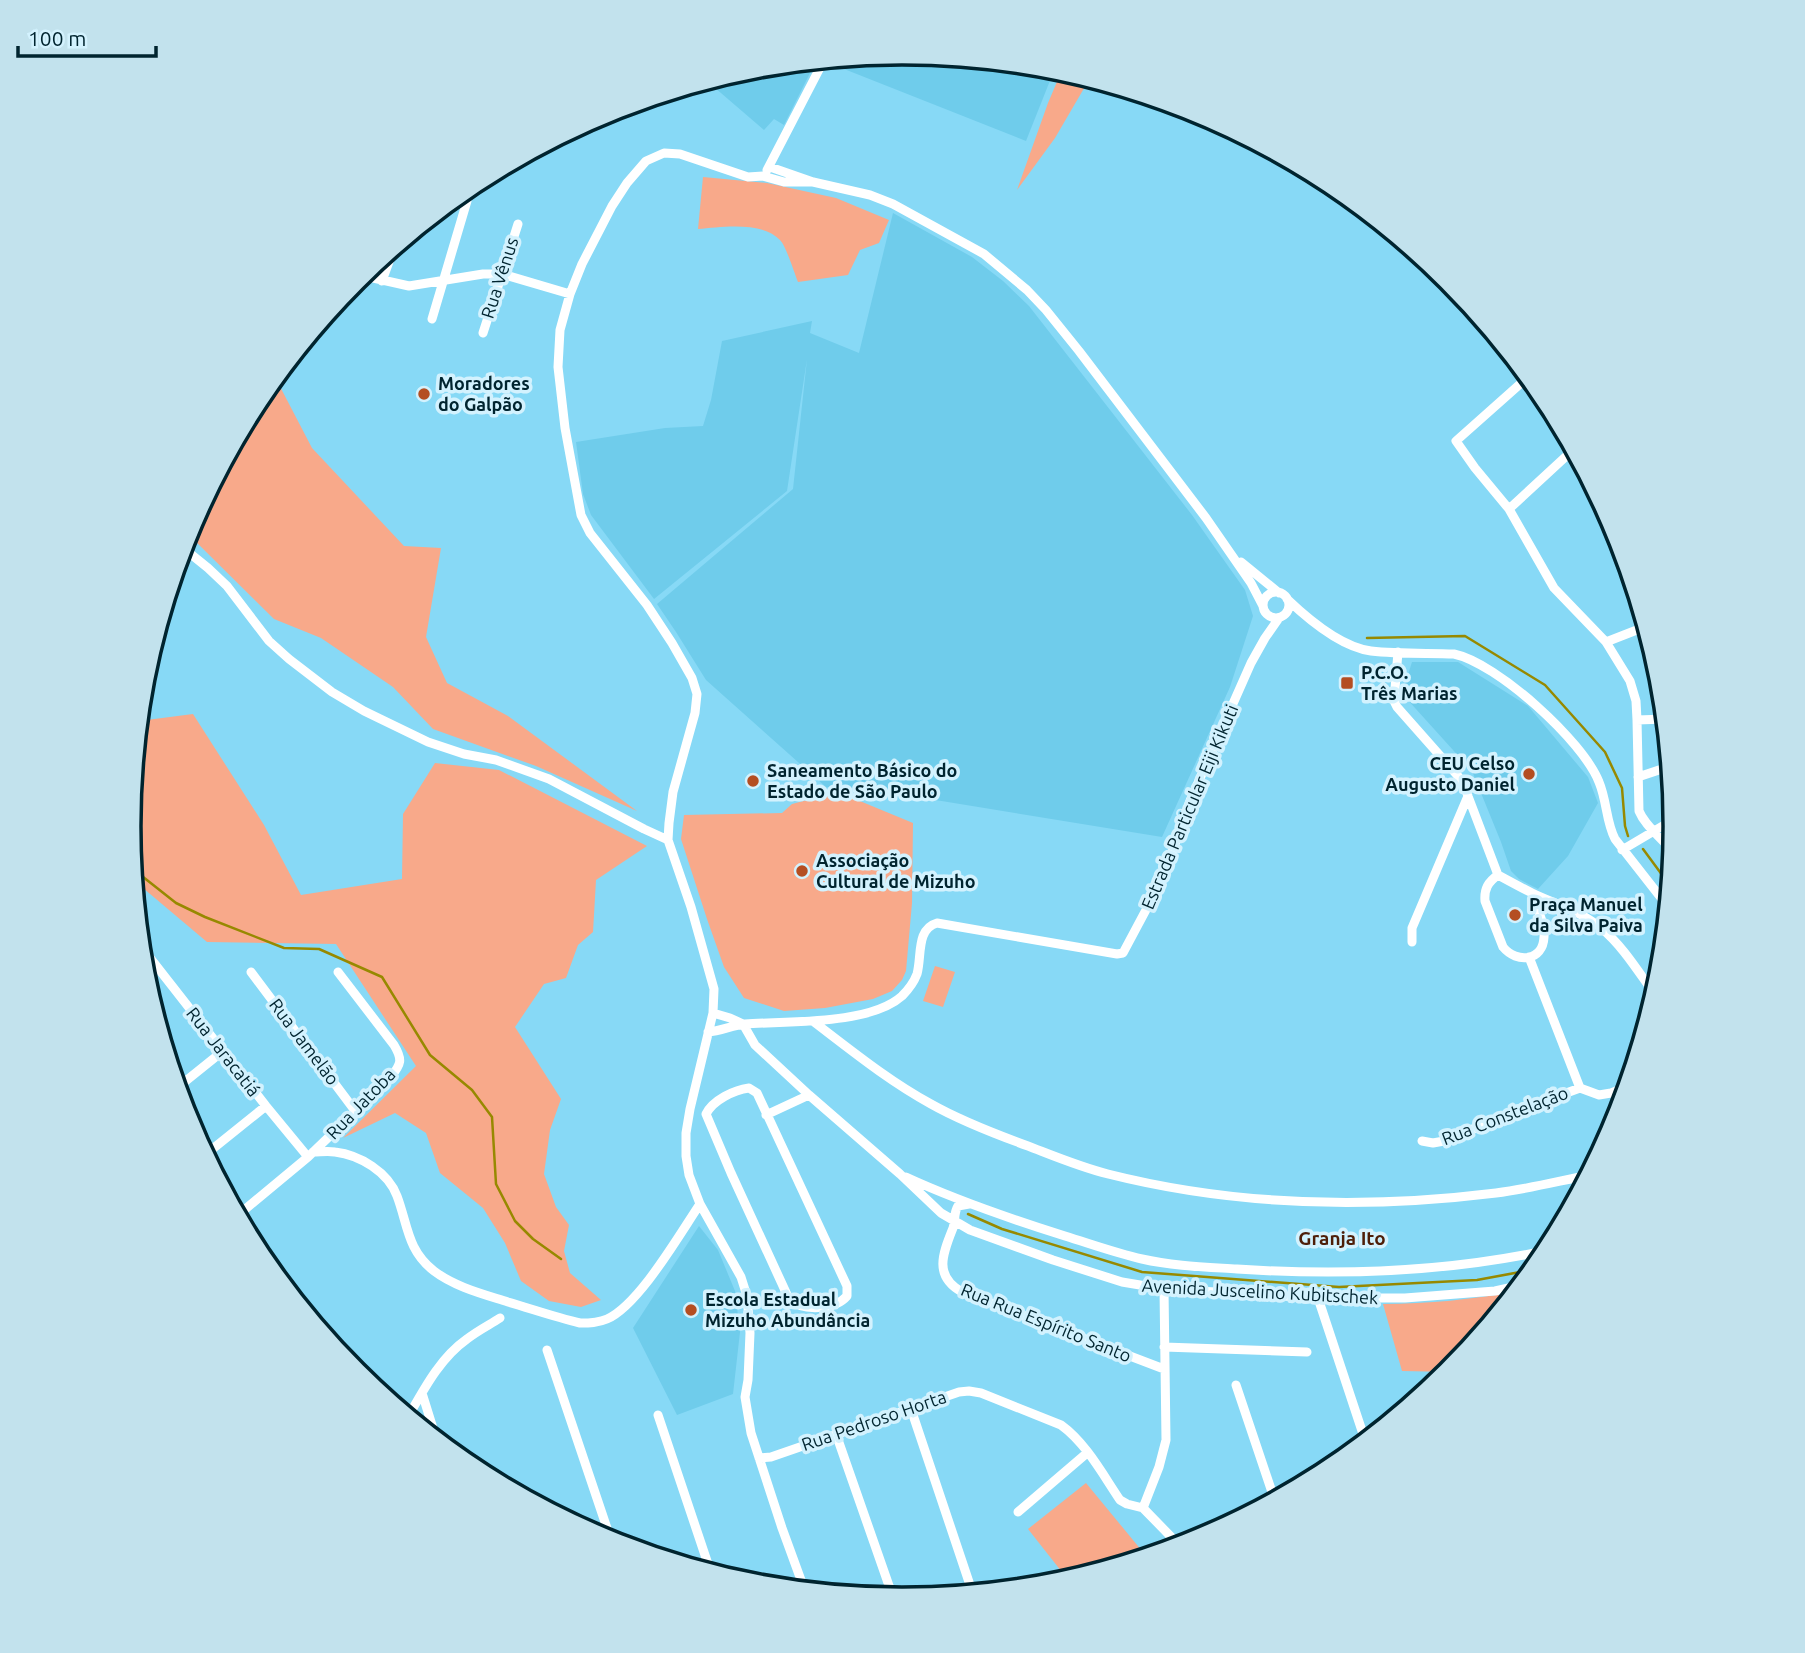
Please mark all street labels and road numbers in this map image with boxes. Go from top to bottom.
street label: Rua Vênus [477,235,522,321]
street label: Estrada Particular Eiji Kikuti [1137,701,1241,912]
street label: Rua Jamelão [266,994,344,1089]
street label: Rua Jaracatiá [183,1003,265,1100]
street label: Rua Jatoba [322,1064,399,1143]
street label: Rua Constelação [1439,1082,1571,1148]
street label: Avenida Juscelino Kubitschek [1141,1275,1379,1307]
street label: Rua Rua Espírito Santo [958,1279,1134,1365]
street label: Rua Pedroso Horta [799,1386,949,1454]

